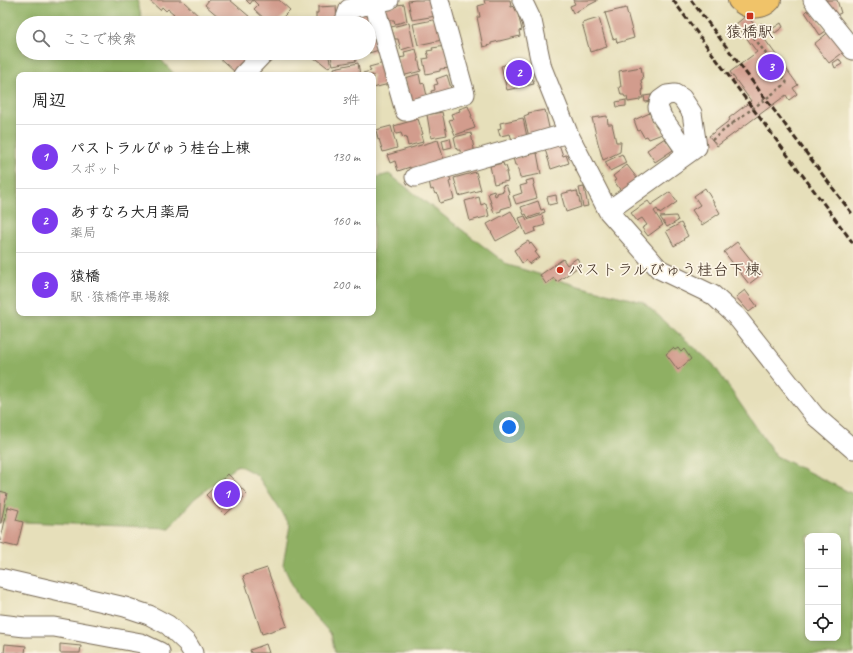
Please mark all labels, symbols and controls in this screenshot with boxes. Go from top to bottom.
marker: 猿橋駅 [745,11,755,21]
search box [16,16,376,60]
place label: 猿橋駅 [726,22,774,42]
icon: search [30,27,52,49]
text: ここで検索 [62,30,137,49]
pin: 3 [758,52,784,82]
pin: 2 [506,58,532,88]
text: 周辺 [32,90,66,111]
text: 3件 [341,92,360,108]
text: パストラルびゅう桂台上棟 [70,139,251,158]
text: 1 [42,149,48,165]
text: 130 m [332,149,360,165]
text: スポット [70,161,122,177]
text: あすなろ大月薬局 [70,203,190,222]
text: 2 [42,213,48,229]
text: 160 m [332,213,360,229]
text: 薬局 [70,225,96,241]
place label: パストラルびゅう桂台下棟 [568,260,761,280]
marker: パストラルびゅう桂台下棟 [555,265,565,275]
text: 猿橋 [70,267,100,286]
text: 3 [42,277,48,293]
text: 200 m [332,277,360,293]
text: 駅 · 猿橋停車場線 [70,289,170,305]
your location [499,417,519,437]
pin: 1 [214,479,240,509]
map controls [805,533,841,641]
button: + [805,533,841,569]
button: − [805,569,841,605]
button: locate [805,605,841,641]

